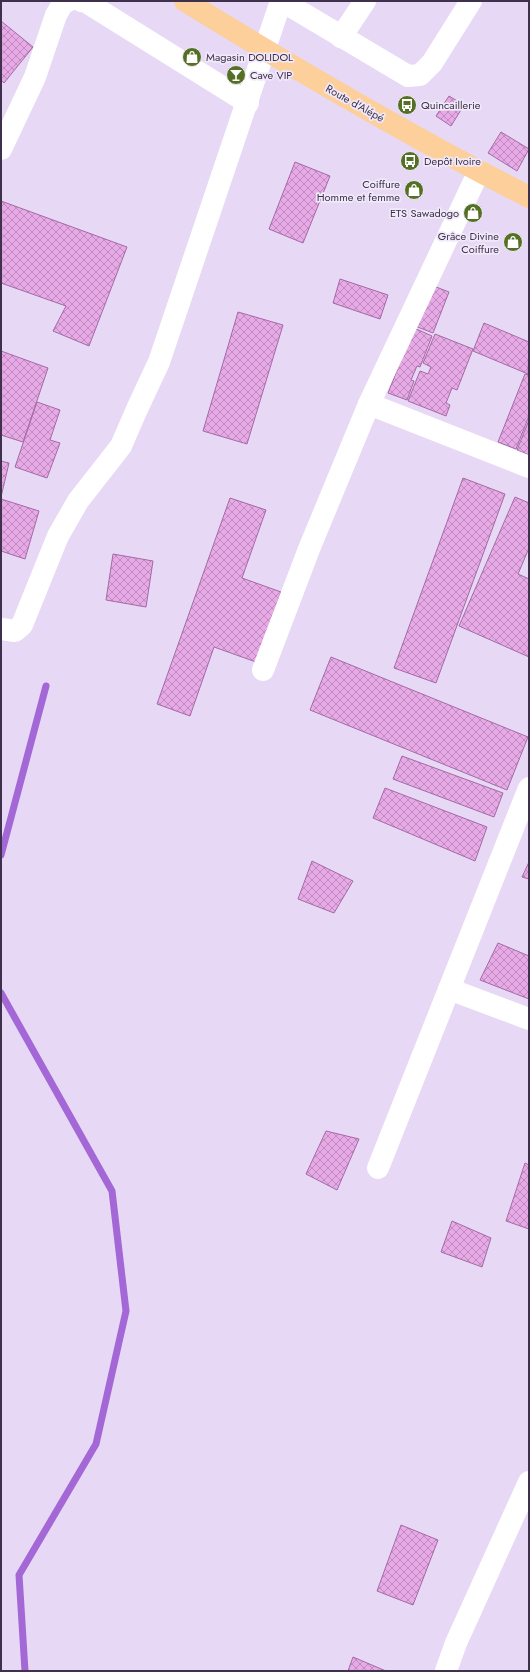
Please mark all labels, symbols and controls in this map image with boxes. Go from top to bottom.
shop icon: Magasin DOLIDOL [181,46,203,68]
place label: Magasin DOLIDOL [206,49,293,65]
bar icon: Cave VIP [225,64,247,86]
place label: Cave VIP [250,67,292,83]
street label: Route d'Alépé [323,80,387,126]
bus stop icon: Quincaillerie [396,94,418,116]
place label: Quincaillerie [421,97,481,113]
bus stop icon: Depôt Ivoire [399,150,421,172]
place label: Depôt Ivoire [424,153,481,169]
place label: Coiffure Homme et femme [317,176,400,205]
shop icon: Coiffure Homme et femme [403,179,425,201]
shop icon: ETS Sawadogo [462,202,484,224]
place label: ETS Sawadogo [390,205,459,221]
place label: Grâce Divine Coiffure [438,228,499,257]
shop icon: Grâce Divine Coiffure [502,231,524,253]

